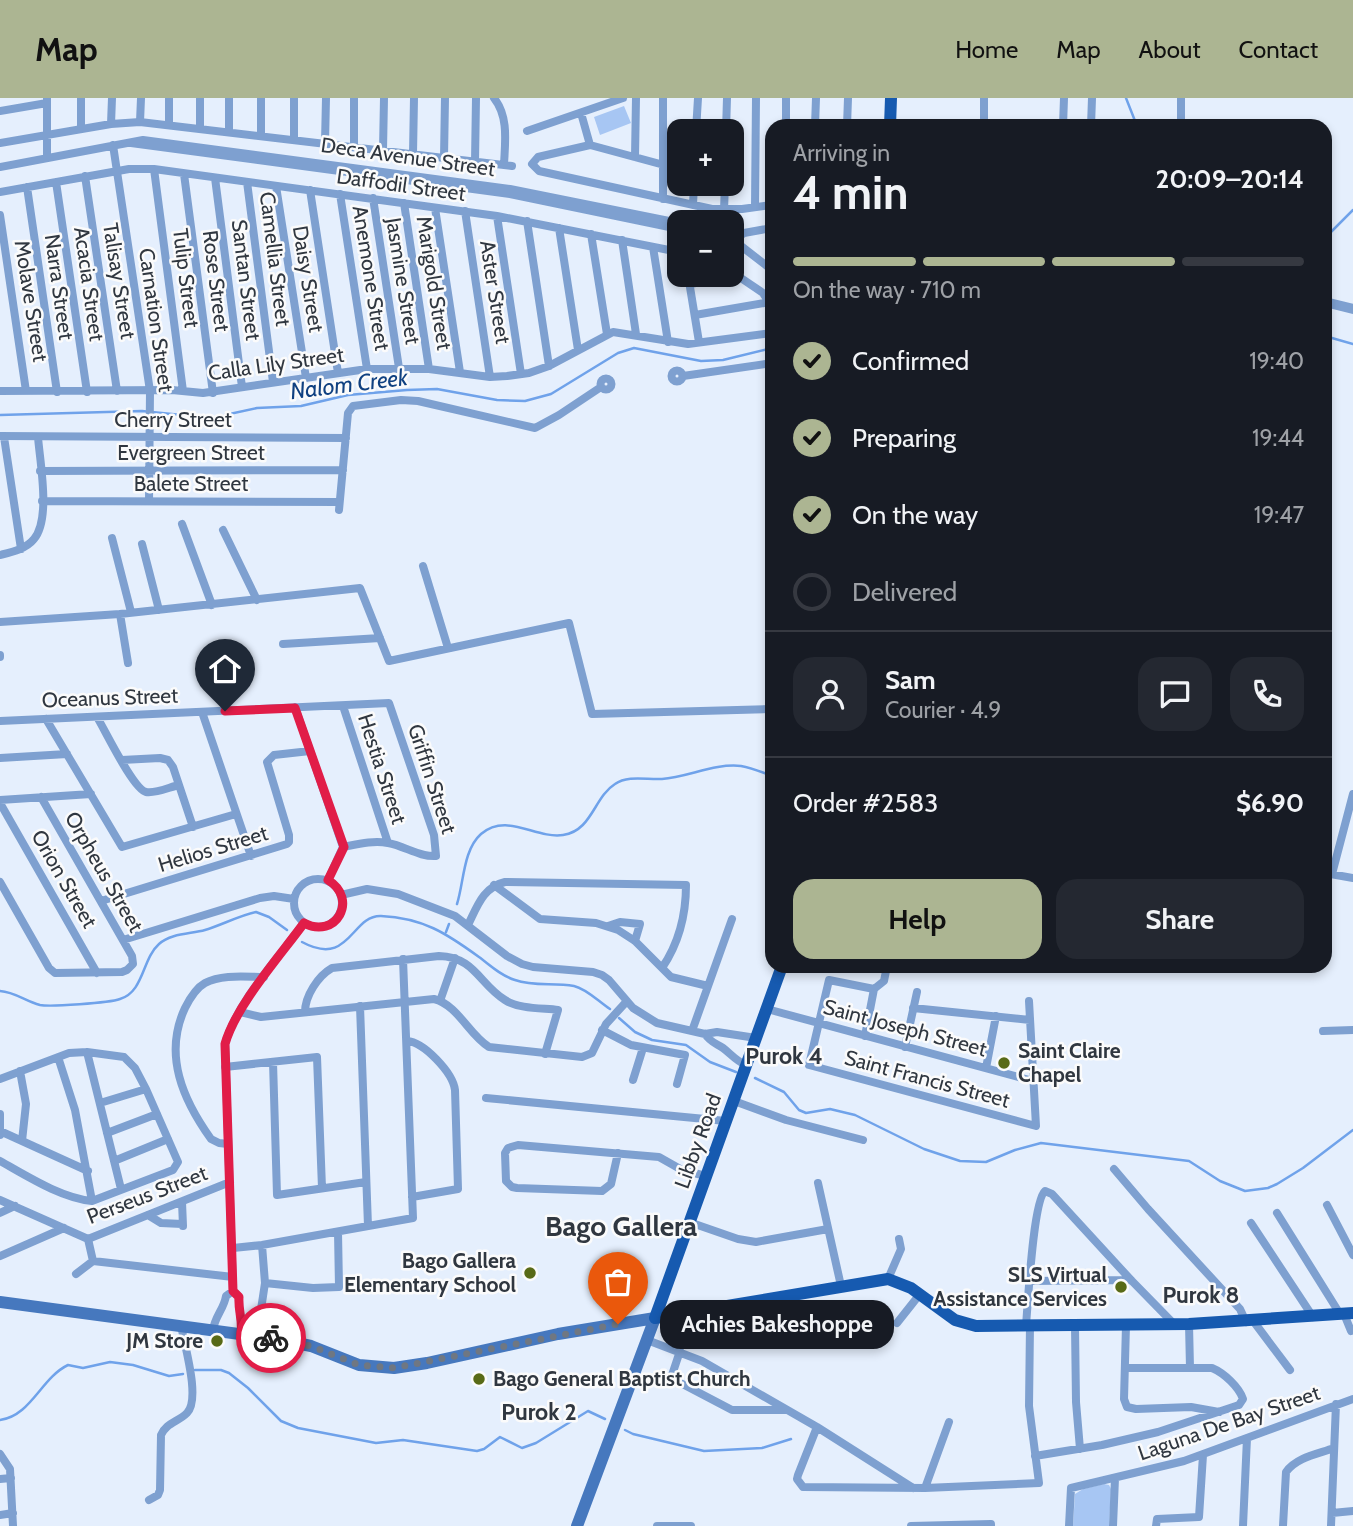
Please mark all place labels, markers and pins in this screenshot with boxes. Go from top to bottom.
pin [195,639,255,711]
place label: Saint Claire Chapel [1018,1038,1121,1087]
marker: Saint Claire Chapel [996,1055,1012,1071]
place label: Bago Gallera Elementary School [344,1248,517,1297]
pin [588,1252,648,1324]
place label: SLS Virtual Assistance Services [933,1262,1107,1311]
marker: Bago Gallera Elementary School [522,1265,538,1281]
marker: SLS Virtual Assistance Services [1113,1279,1129,1295]
callout: Achies Bakeshoppe [660,1300,894,1348]
place label: JM Store [125,1328,203,1353]
marker: JM Store [209,1333,225,1349]
place label: Bago General Baptist Church [493,1366,751,1391]
marker: Bago General Baptist Church [471,1371,487,1387]

